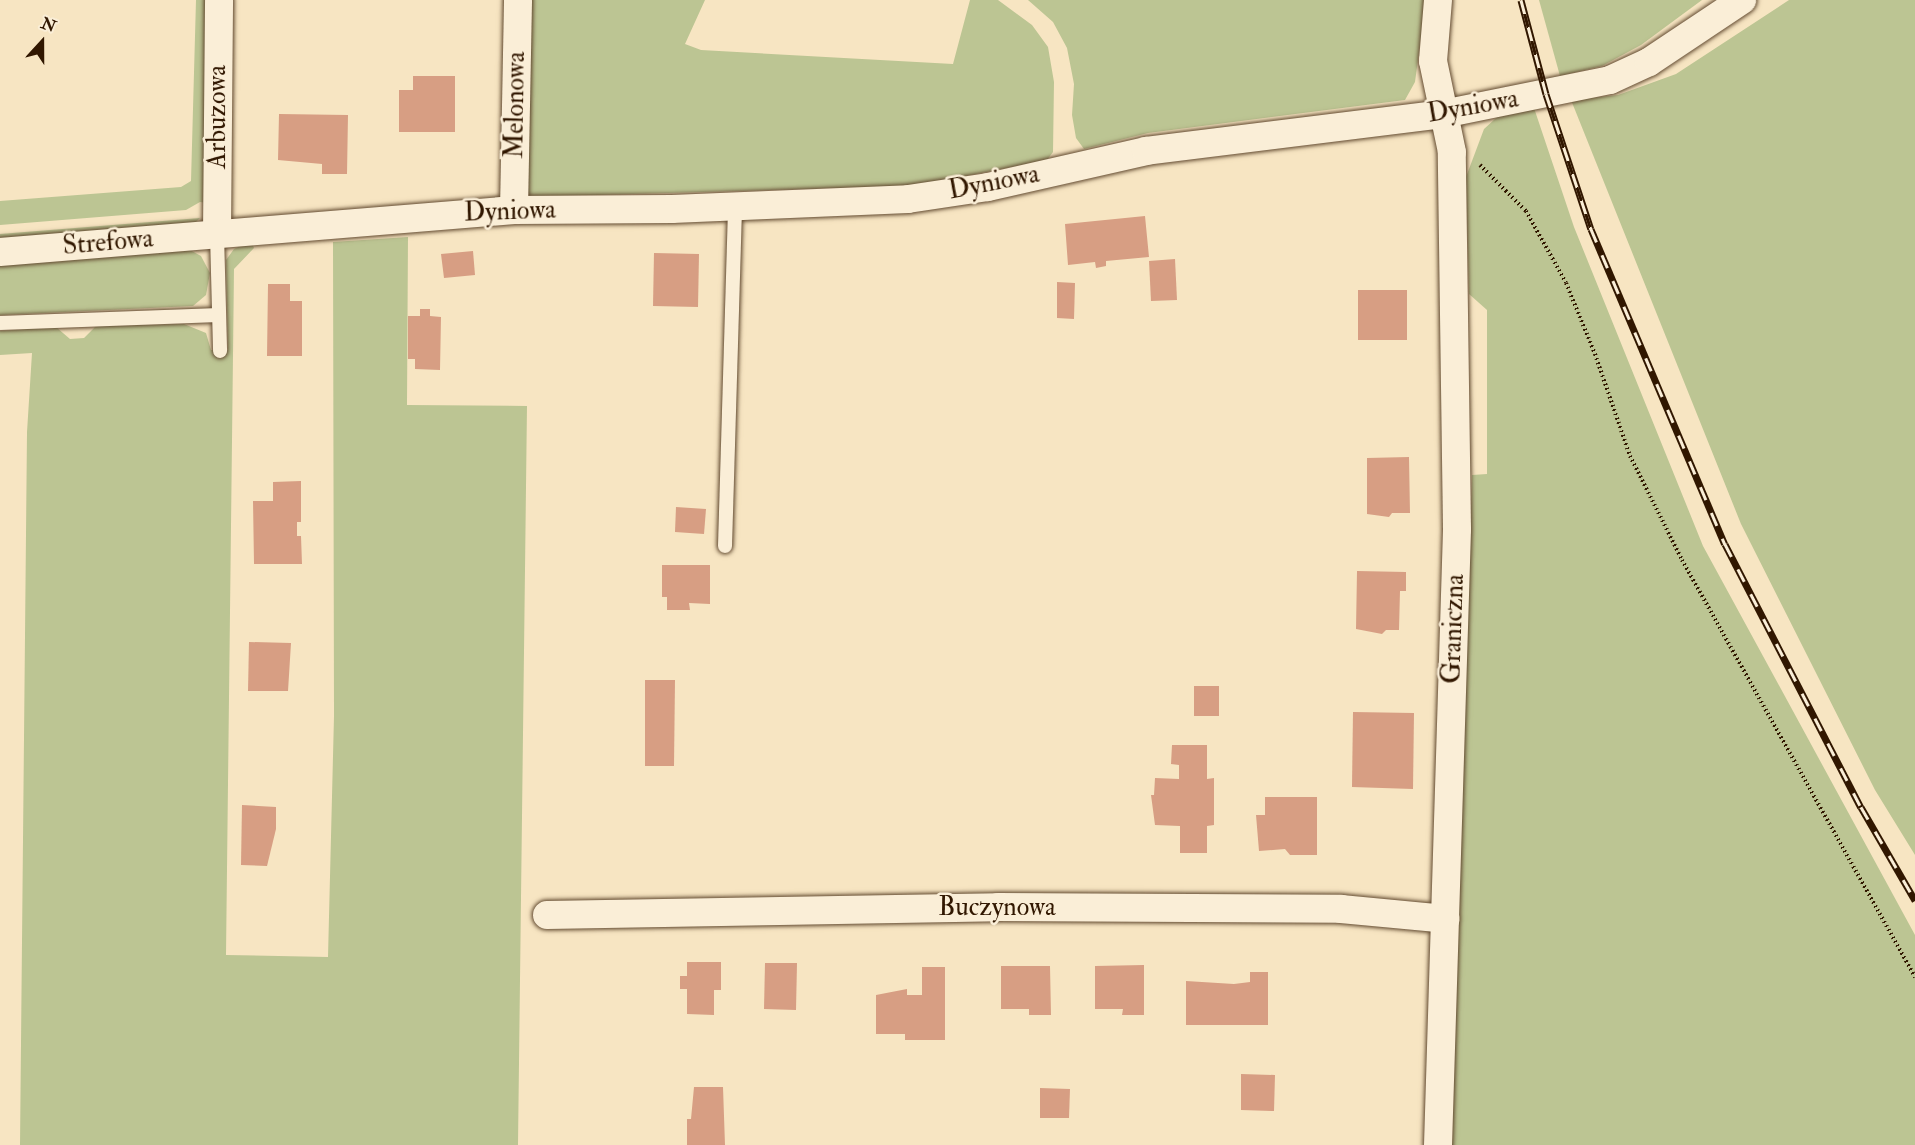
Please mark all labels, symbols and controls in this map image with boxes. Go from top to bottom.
north arrow [12,12,72,72]
text: N [38,13,59,37]
street label: Melonowa [499,51,533,159]
street label: Arbuzowa [202,65,234,169]
street label: Dyniowa [1425,84,1521,130]
street label: Dyniowa [946,159,1042,207]
street label: Dyniowa [464,195,556,229]
street label: Strefowa [61,224,155,262]
street label: Graniczna [1436,574,1472,684]
street label: Buczynowa [938,892,1056,924]

